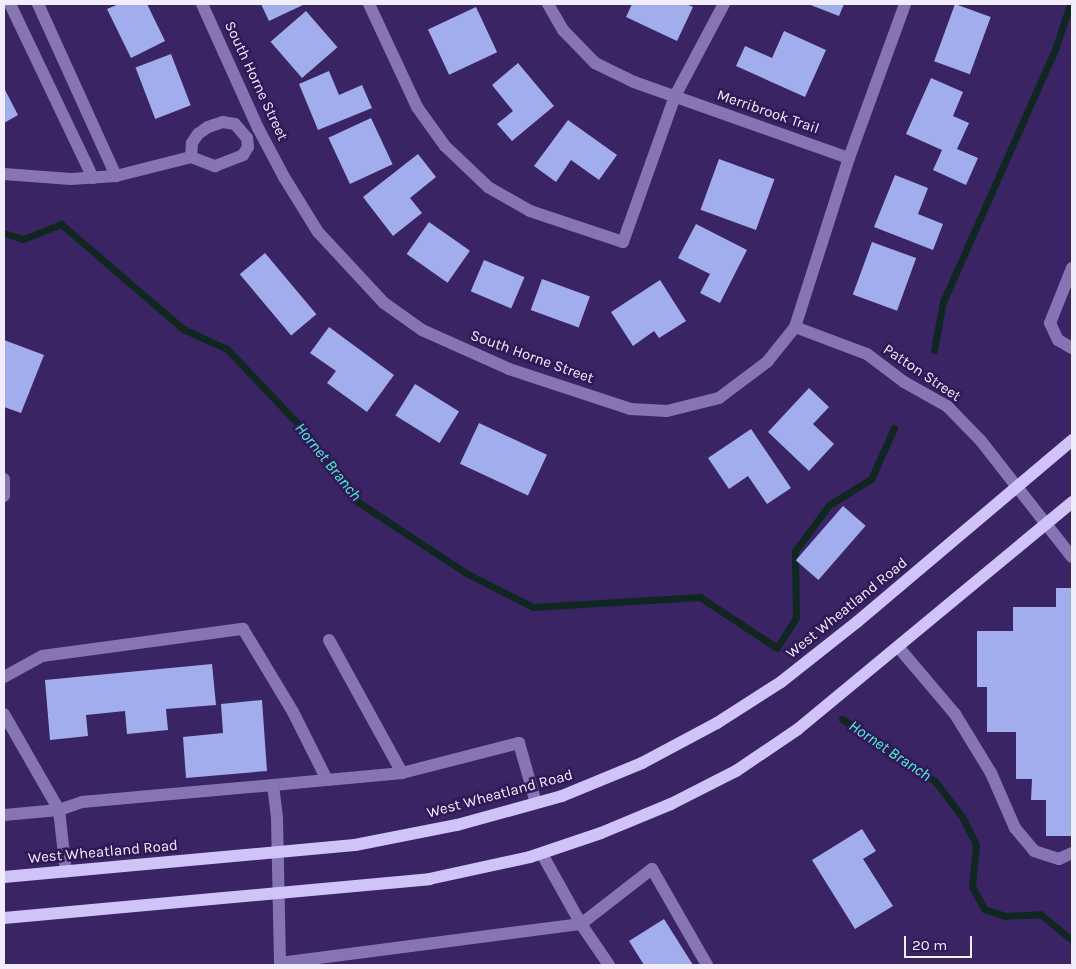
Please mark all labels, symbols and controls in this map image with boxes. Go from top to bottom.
street label: South Horne Street [220,18,292,144]
street label: Merribrook Trail [714,86,822,138]
street label: South Horne Street [468,326,596,388]
street label: Patton Street [880,340,964,406]
water label: Hornet Branch [291,419,365,505]
street label: West Wheatland Road [783,554,911,662]
water label: Hornet Branch [845,716,935,786]
street label: West Wheatland Road [425,766,575,822]
street label: West Wheatland Road [27,836,179,868]
scale bar [906,926,974,958]
text: 20 m [912,936,947,954]

